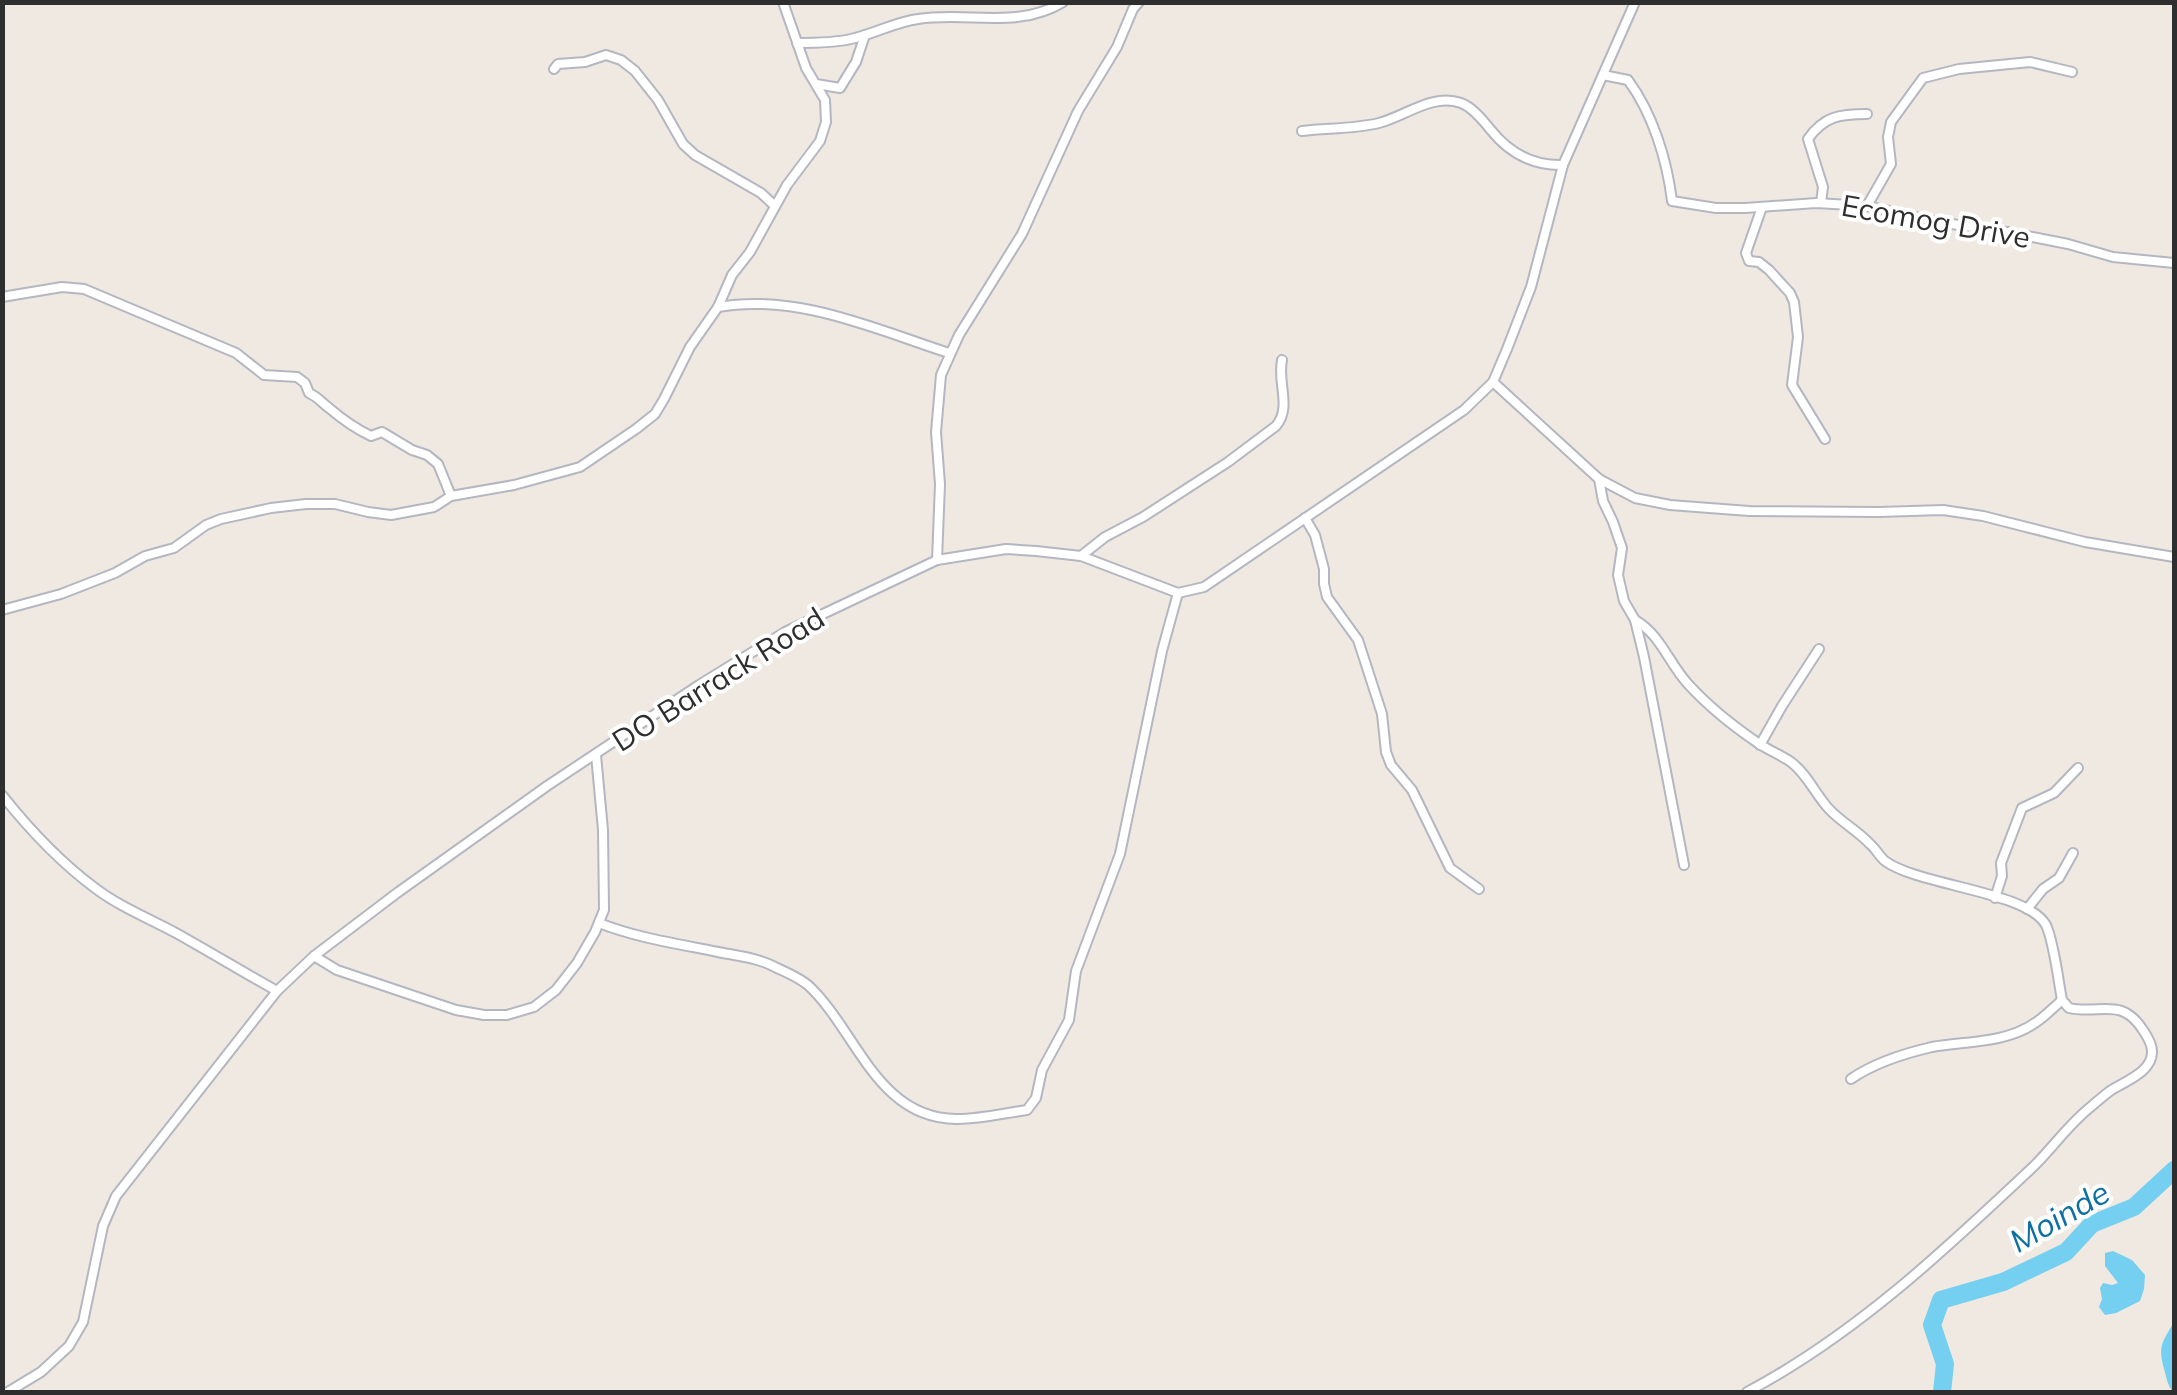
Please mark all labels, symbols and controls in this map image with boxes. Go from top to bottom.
street label: Ecomog Drive [1839,186,2033,256]
street label: DO Barrack Road [605,598,831,760]
water label: Moinde [2002,1171,2116,1261]

